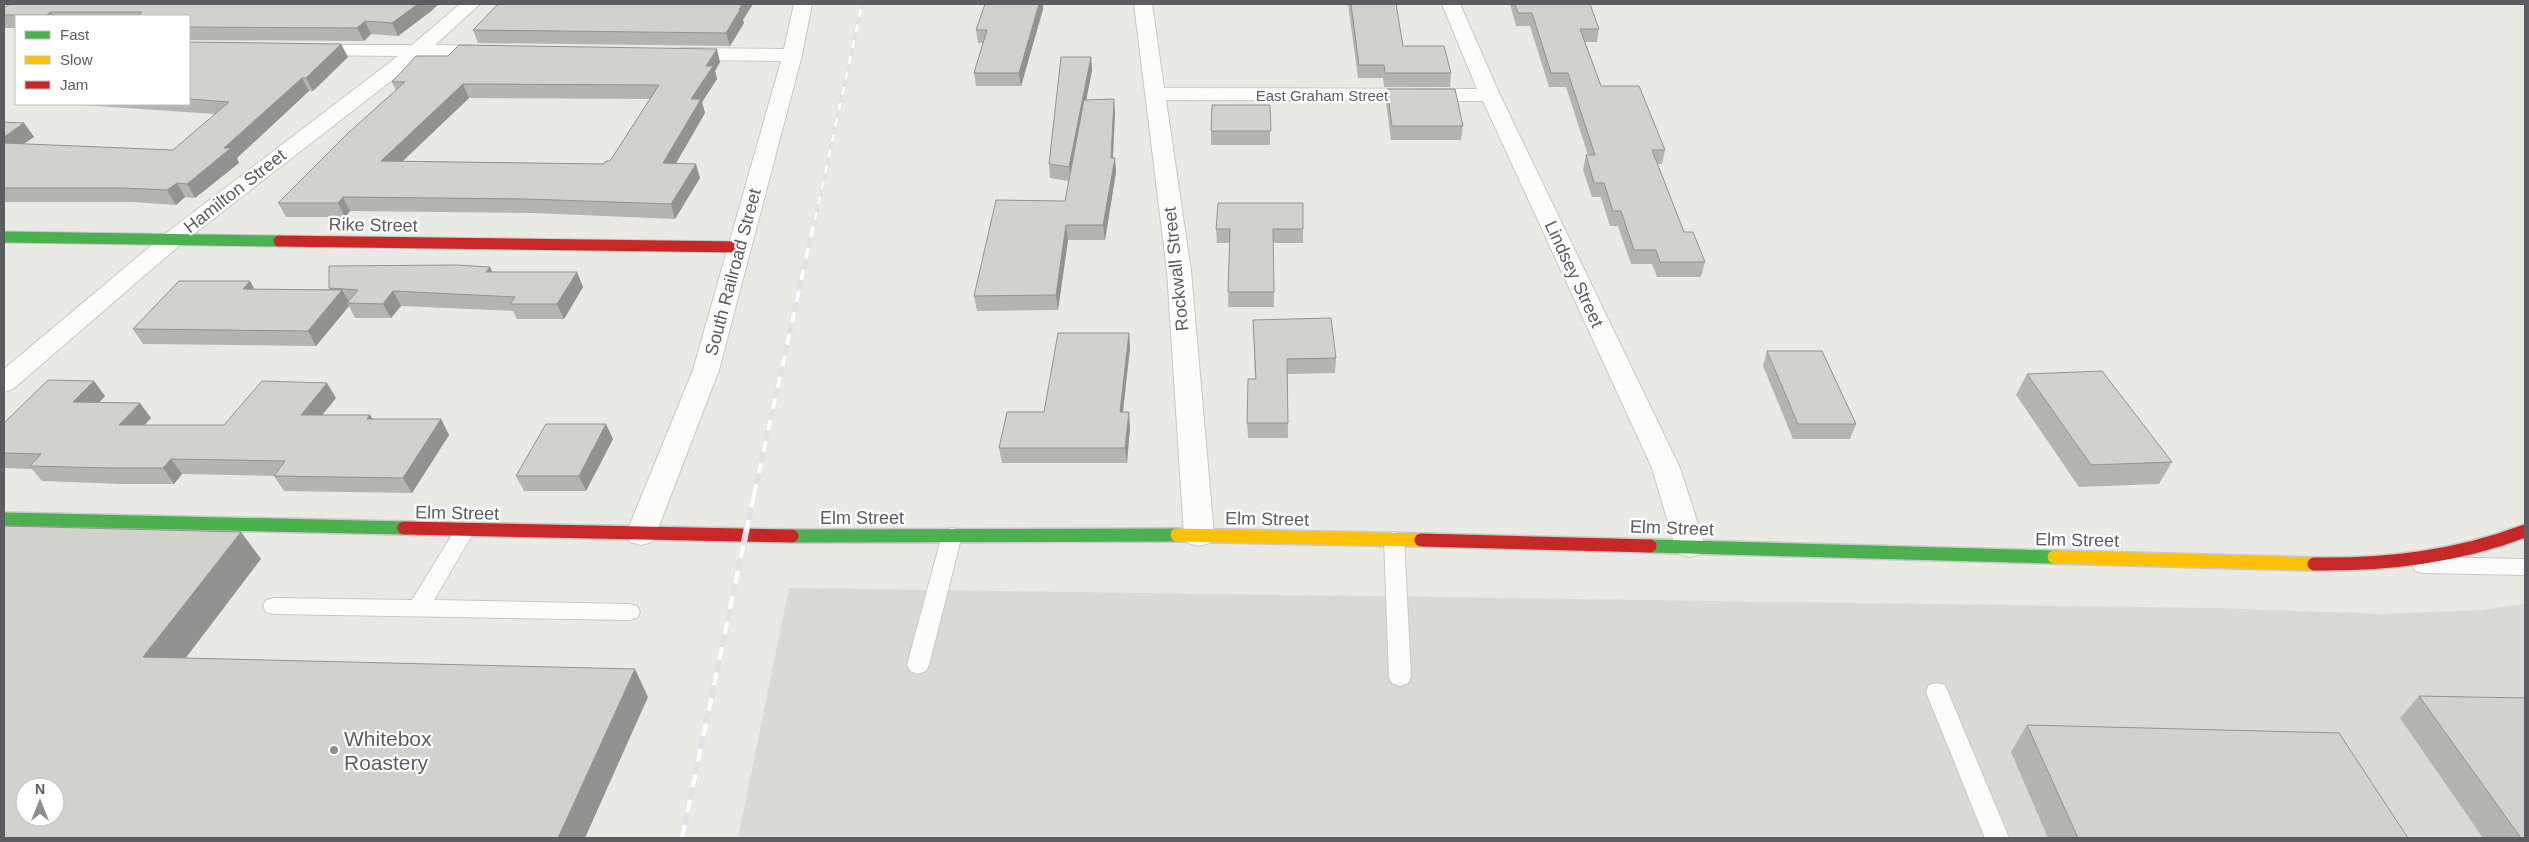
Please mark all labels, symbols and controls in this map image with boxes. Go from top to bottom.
legend [15,15,190,105]
text: Fast [60,26,90,43]
text: Slow [60,51,93,68]
text: Jam [60,76,88,93]
street label: East Graham Street [1256,87,1389,104]
street label: Hamilton Street [180,145,290,237]
street label: South Railroad Street [701,186,765,358]
street label: Rockwall Street [1160,206,1192,332]
street label: Rike Street [328,214,418,236]
street label: Lindsey Street [1541,218,1607,330]
street label: Elm Street [415,502,499,524]
street label: Elm Street [820,508,904,528]
street label: Elm Street [1225,508,1309,530]
street label: Elm Street [1630,517,1714,539]
street label: Elm Street [2035,529,2119,551]
place label: Whitebox Roastery [344,727,432,774]
marker: Whitebox Roastery [328,744,340,756]
north arrow [15,777,65,827]
text: N [35,781,45,797]

